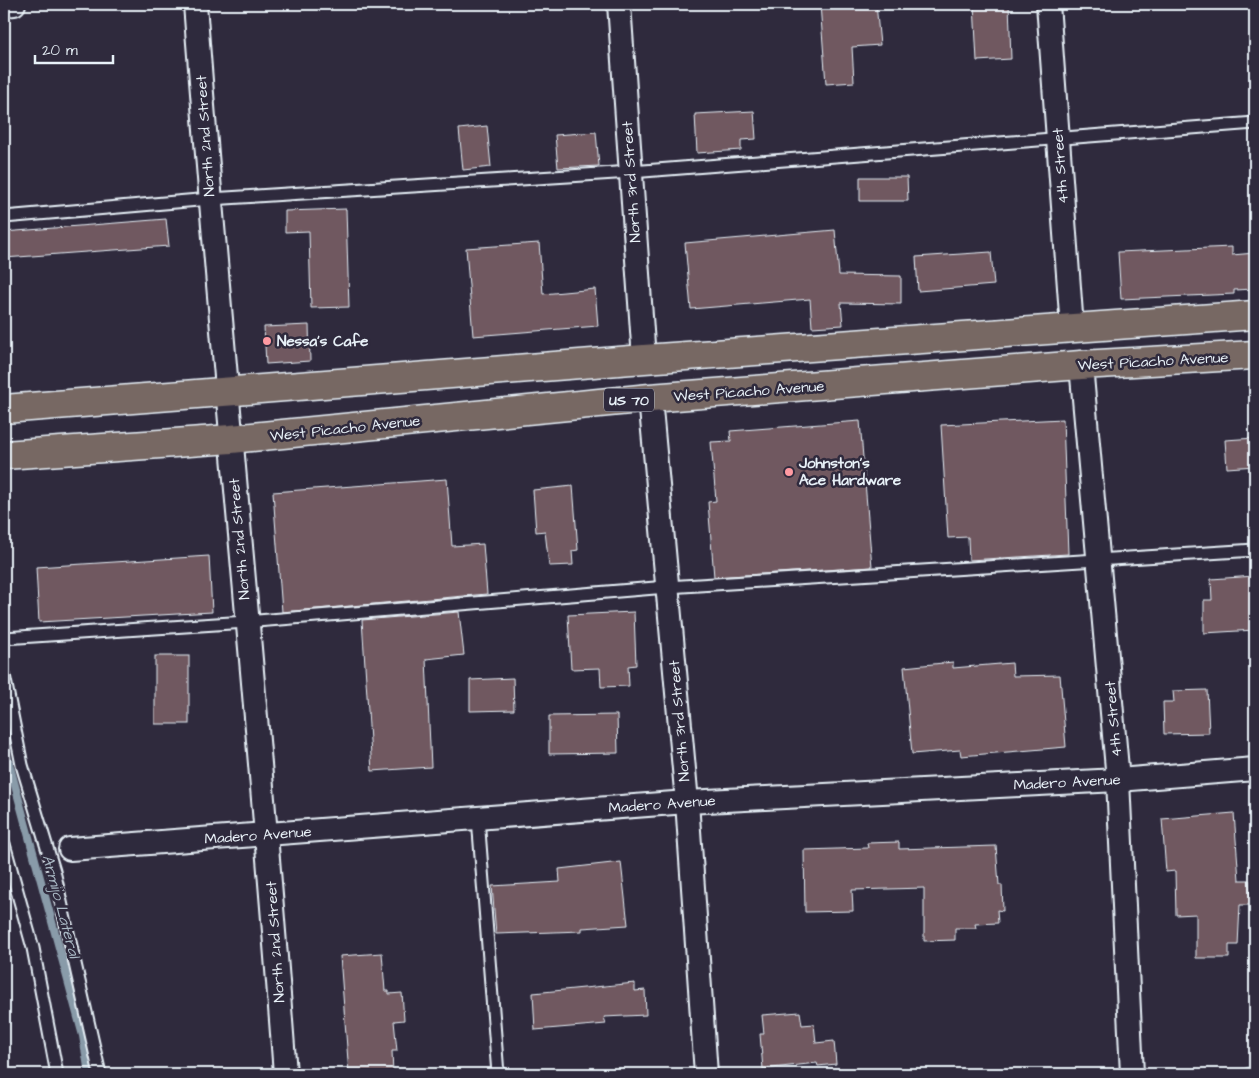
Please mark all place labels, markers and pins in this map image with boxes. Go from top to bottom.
place label: Nessa's Cafe [277,331,368,352]
marker: Nessa's Cafe [261,335,273,347]
place label: Johnston's Ace Hardware [798,453,901,491]
marker: Johnston's Ace Hardware [783,466,795,478]

